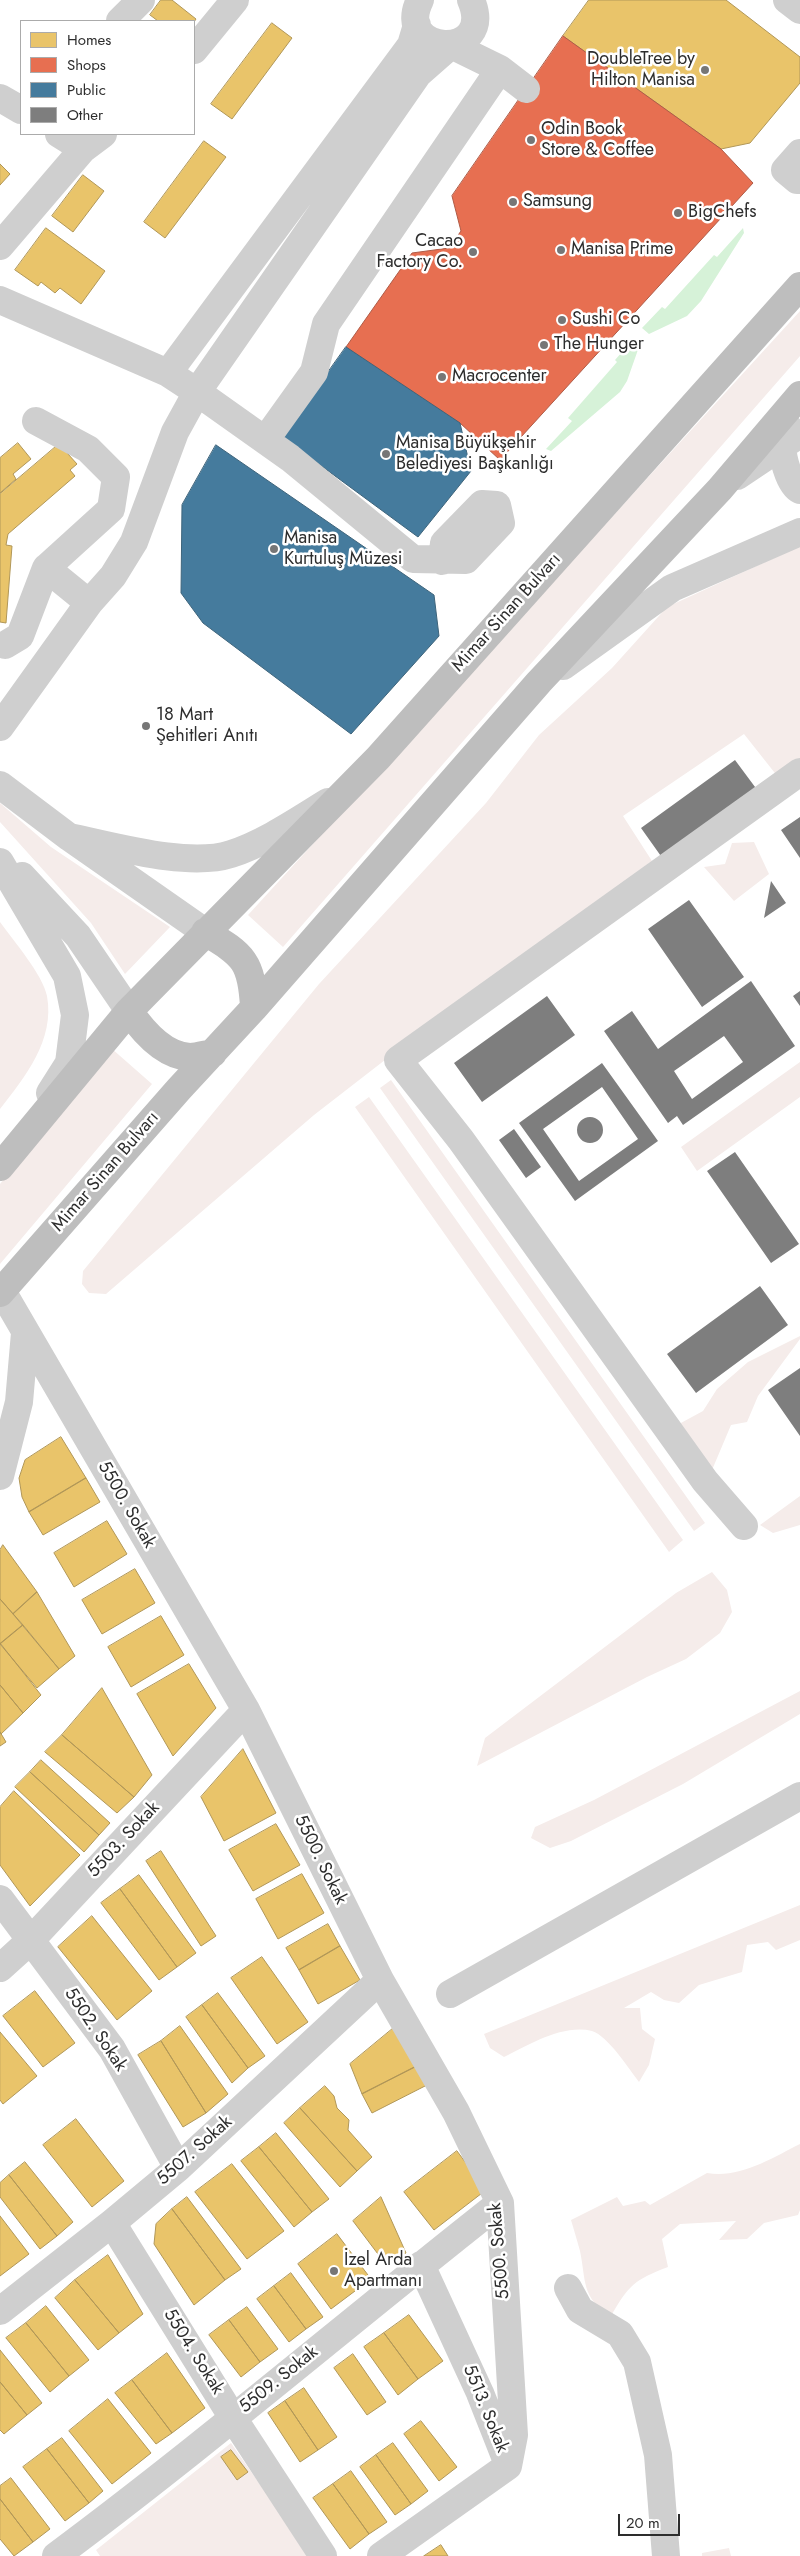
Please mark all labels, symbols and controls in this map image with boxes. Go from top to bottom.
legend [20,20,195,135]
text: Homes [67,29,111,51]
place label: DoubleTree by Hilton Manisa [587,49,695,92]
text: Shops [67,54,106,76]
marker: DoubleTree by Hilton Manisa [699,64,711,76]
text: Public [67,79,106,101]
text: Other [67,104,103,126]
place label: Odin Book Store & Coffee [541,119,654,162]
marker: Odin Book Store & Coffee [525,134,537,146]
place label: Samsung [523,191,592,213]
marker: Samsung [507,196,519,208]
place label: BigChefs [688,202,756,224]
marker: BigChefs [672,207,684,219]
place label: Cacao Factory Co. [376,231,463,274]
place label: Manisa Prime [571,239,673,261]
marker: Manisa Prime [555,244,567,256]
marker: Cacao Factory Co. [467,246,479,258]
place label: Sushi Co [572,309,640,331]
marker: Sushi Co [556,314,568,326]
place label: The Hunger [554,334,644,356]
marker: The Hunger [538,339,550,351]
place label: Macrocenter [452,366,547,388]
marker: Macrocenter [436,371,448,383]
place label: Manisa Büyükşehir Belediyesi Başkanlığı [396,433,554,476]
marker: Manisa Büyükşehir Belediyesi Başkanlığı [380,448,392,460]
place label: Manisa Kurtuluş Müzesi [284,528,403,570]
marker: Manisa Kurtuluş Müzesi [268,543,280,555]
street label: Mimar Sinan Bulvarı [448,549,566,677]
place label: 18 Mart Şehitleri Anıtı [156,705,258,748]
marker: 18 Mart Şehitleri Anıtı [140,720,152,732]
street label: Mimar Sinan Bulvarı [48,1108,164,1236]
street label: 5500. Sokak [92,1458,160,1552]
street label: 5503. Sokak [83,1798,165,1882]
street label: 5500. Sokak [289,1812,351,1908]
street label: 5502. Sokak [59,1984,131,2076]
street label: 5507. Sokak [153,2112,237,2190]
street label: 5500. Sokak [485,2202,515,2300]
place label: İzel Arda Apartmanı [344,2250,422,2292]
marker: İzel Arda Apartmanı [328,2265,340,2277]
street label: 5504. Sokak [158,2305,228,2399]
street label: 5509. Sokak [235,2342,323,2418]
street label: 5513. Sokak [458,2362,512,2456]
scale bar [620,2504,682,2536]
text: 20 m [626,2512,660,2534]

